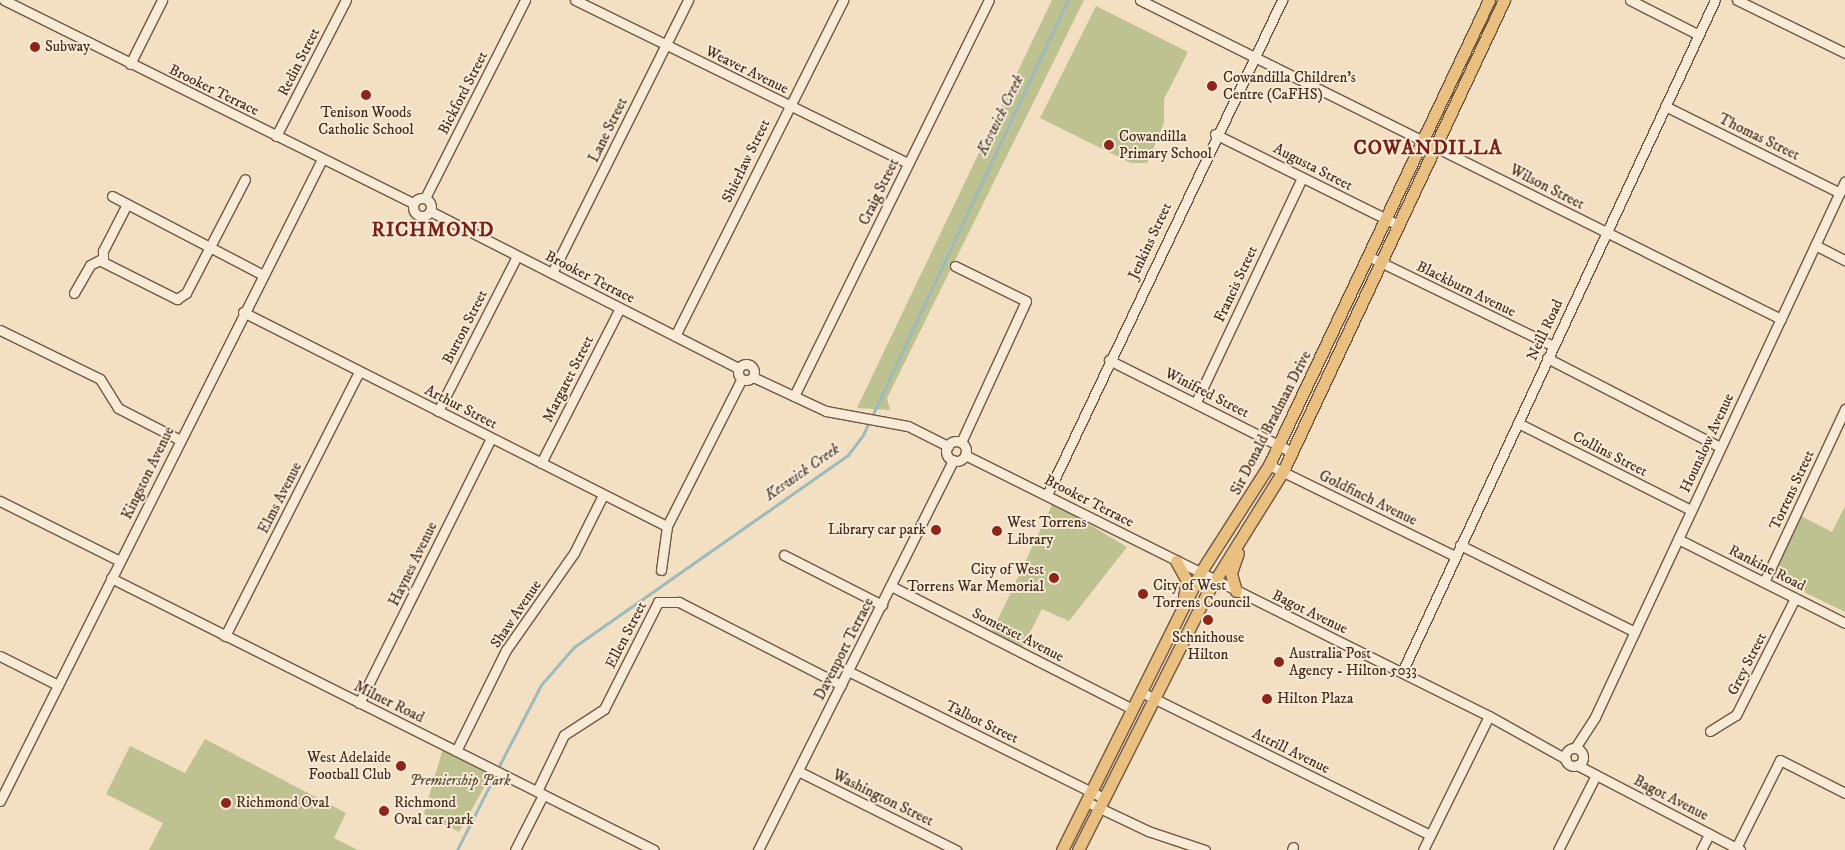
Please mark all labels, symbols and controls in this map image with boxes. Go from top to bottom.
street label: Redin Street [274,25,324,99]
place label: Subway [45,38,90,56]
marker: Subway [29,41,41,53]
street label: Weaver Avenue [702,42,792,98]
street label: Bickford Street [434,48,492,138]
street label: Brooker Terrace [166,60,262,120]
place label: Cowandilla Children’s Centre (CaFHS) [1223,68,1356,103]
water label: Keswick Creek [972,72,1028,158]
marker: Cowandilla Children’s Centre (CaFHS) [1205,79,1219,93]
marker: Tenison Woods Catholic School [360,89,372,101]
street label: Lane Street [585,95,631,165]
place label: Tenison Woods Catholic School [318,103,414,138]
street label: Thomas Street [1716,110,1802,164]
street label: Shierlaw Street [718,116,774,206]
place label: Cowandilla Primary School [1119,127,1212,162]
district label: COWANDILLA [1352,136,1504,160]
marker: Cowandilla Primary School [1103,139,1115,151]
street label: Augusta Street [1271,139,1355,195]
street label: Craig Street [855,156,903,228]
street label: Wilson Street [1507,161,1587,213]
street label: Jenkins Street [1124,200,1176,282]
district label: RICHMOND [371,218,495,242]
street label: Francis Street [1210,243,1262,325]
street label: Brooker Terrace [542,247,638,307]
street label: Blackburn Avenue [1413,257,1519,321]
street label: Burton Street [439,287,491,367]
street label: Neill Road [1523,297,1567,363]
street label: Margaret Street [539,333,597,425]
street label: Sir Donald Bradman Drive [1227,348,1315,498]
street label: Winifred Street [1162,364,1252,422]
street label: Arthur Street [422,381,500,433]
street label: Hounslow Avenue [1676,390,1738,496]
street label: Kingston Avenue [118,424,178,522]
street label: Collins Street [1570,427,1650,481]
water label: Keswick Creek [761,439,843,505]
street label: Torrens Street [1766,447,1818,533]
street label: Elms Avenue [254,459,306,537]
street label: Goldfinch Avenue [1316,467,1420,529]
street label: Brooker Terrace [1041,471,1137,531]
place label: West Torrens Library [1007,513,1086,548]
street label: Haynes Avenue [385,519,441,609]
place label: Library car park [828,521,926,539]
marker: Library car park [930,524,942,536]
marker: West Torrens Library [991,525,1003,537]
street label: Rankine Road [1726,541,1808,595]
place label: City of West Torrens War Memorial [907,560,1044,595]
marker: City of West Torrens War Memorial [1048,572,1060,584]
place label: City of West Torrens Council [1153,576,1251,611]
street label: Shaw Avenue [487,577,545,651]
street label: Bagot Avenue [1269,586,1351,638]
marker: City of West Torrens Council [1137,588,1149,600]
street label: Davenport Terrace [810,595,878,703]
street label: Ellen Street [602,599,650,671]
street label: Somerset Avenue [969,604,1067,666]
marker: Schnithouse Hilton [1202,614,1214,626]
place label: Schnithouse Hilton [1172,628,1244,663]
street label: Grey Street [1724,630,1770,698]
place label: Australia Post Agency - Hilton 5033 [1289,644,1417,679]
marker: Australia Post Agency - Hilton 5033 [1273,656,1285,668]
street label: Milner Road [351,677,427,727]
place label: Hilton Plaza [1277,690,1353,708]
marker: Hilton Plaza [1261,693,1273,705]
street label: Talbot Street [943,697,1021,747]
street label: Attrill Avenue [1249,724,1333,778]
place label: West Adelaide Football Club [307,748,391,783]
marker: West Adelaide Football Club [395,760,407,772]
street label: Washington Street [830,766,936,830]
street label: Bagot Avenue [1631,771,1711,825]
park label: Premiership Park [410,772,510,790]
place label: Richmond Oval car park [394,793,474,828]
place label: Richmond Oval [236,794,329,812]
marker: Richmond Oval [220,797,232,809]
marker: Richmond Oval car park [378,805,390,817]

